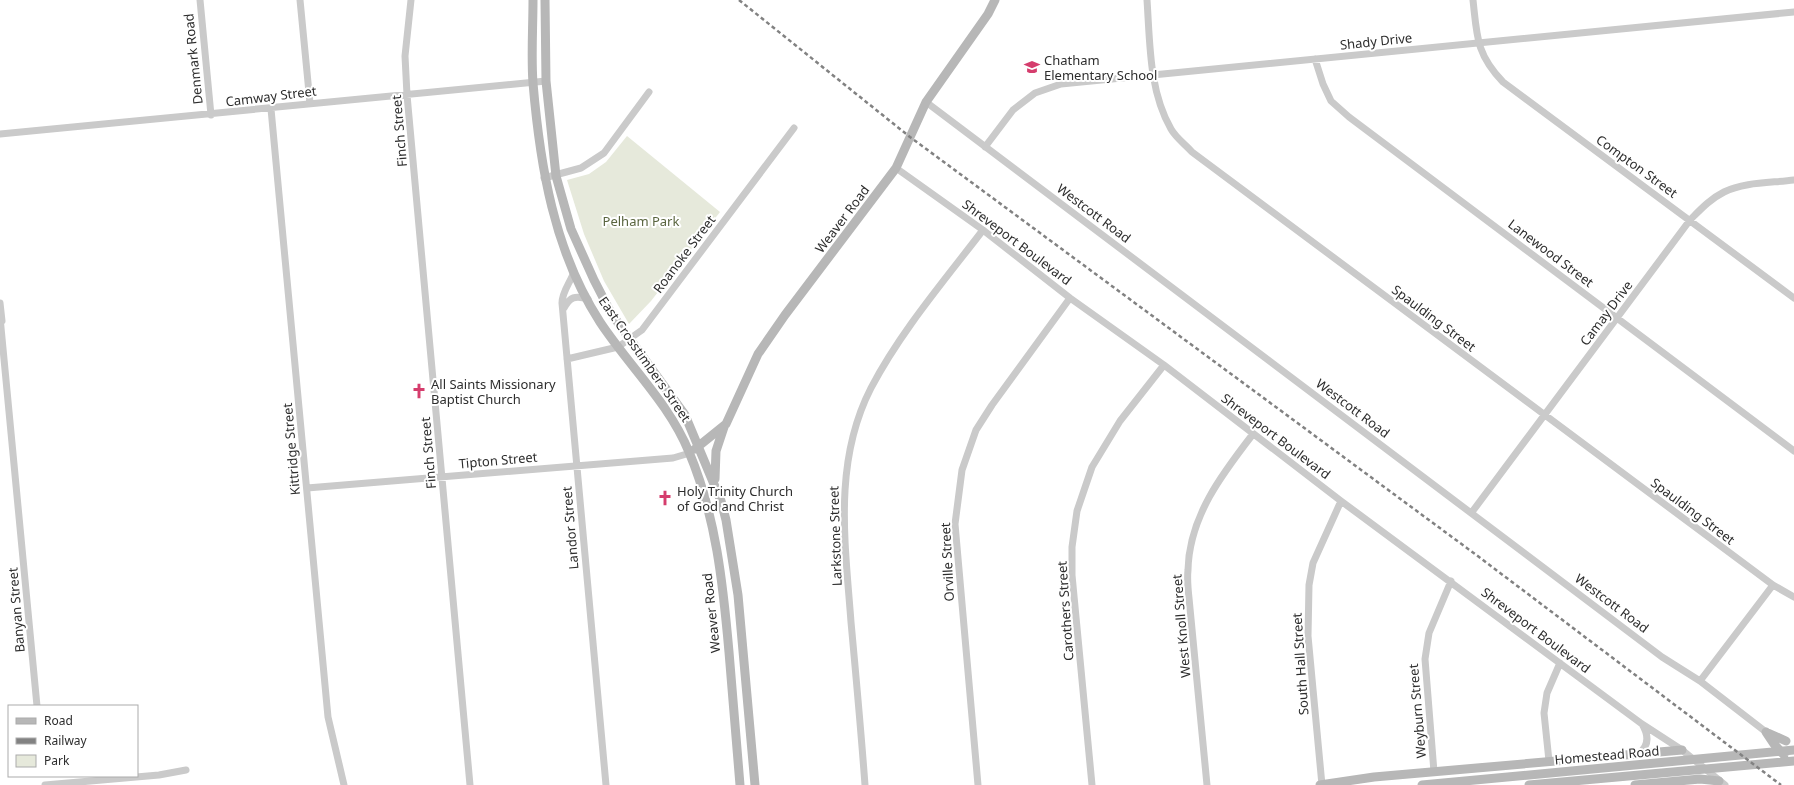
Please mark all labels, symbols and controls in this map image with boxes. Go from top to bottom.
street label: Denmark Road [179,13,207,105]
street label: Shady Drive [1339,28,1413,54]
place label: Chatham Elementary School [1044,51,1157,84]
school or university icon: Chatham Elementary School [1023,58,1041,76]
street label: Camway Street [225,81,318,111]
street label: Finch Street [387,94,411,168]
street label: Compton Street [1593,130,1682,202]
street label: Westcott Road [1053,179,1135,247]
street label: Weaver Road [811,181,873,257]
street label: Shreveport Boulevard [959,195,1075,289]
street label: Roanoke Street [649,211,719,297]
park label: Pelham Park [603,212,679,230]
street label: Lanewood Street [1505,215,1598,291]
street label: Camay Drive [1576,277,1636,349]
street label: Spaulding Street [1388,280,1480,356]
street label: East Crosstimbers Street [595,293,695,426]
street label: Westcott Road [1312,374,1394,442]
place label: All Saints Missionary Baptist Church [431,375,556,408]
church icon: All Saints Missionary Baptist Church [410,382,428,400]
street label: Shreveport Boulevard [1218,389,1334,483]
street label: Kittridge Street [278,402,304,496]
street label: Finch Street [416,416,440,490]
street label: Tipton Street [458,448,538,472]
street label: Spaulding Street [1647,473,1739,549]
place label: Holy Trinity Church of God and Christ [677,482,793,515]
street label: Larkstone Street [824,485,846,586]
street label: Landor Street [557,486,583,570]
church icon: Holy Trinity Church of God and Christ [656,489,674,507]
street label: Orville Street [936,522,958,602]
street label: Carothers Street [1053,560,1077,661]
street label: Banyan Street [3,566,29,653]
street label: Westcott Road [1571,569,1653,637]
street label: Weaver Road [698,572,724,654]
street label: West Knoll Street [1167,573,1194,678]
street label: Shreveport Boulevard [1478,583,1594,677]
street label: South Hall Street [1287,612,1313,716]
street label: Weyburn Street [1404,663,1430,759]
legend [8,705,138,777]
text: Road [44,712,73,729]
text: Railway [44,732,88,749]
street label: Homestead Road [1554,741,1660,769]
text: Park [44,752,70,769]

